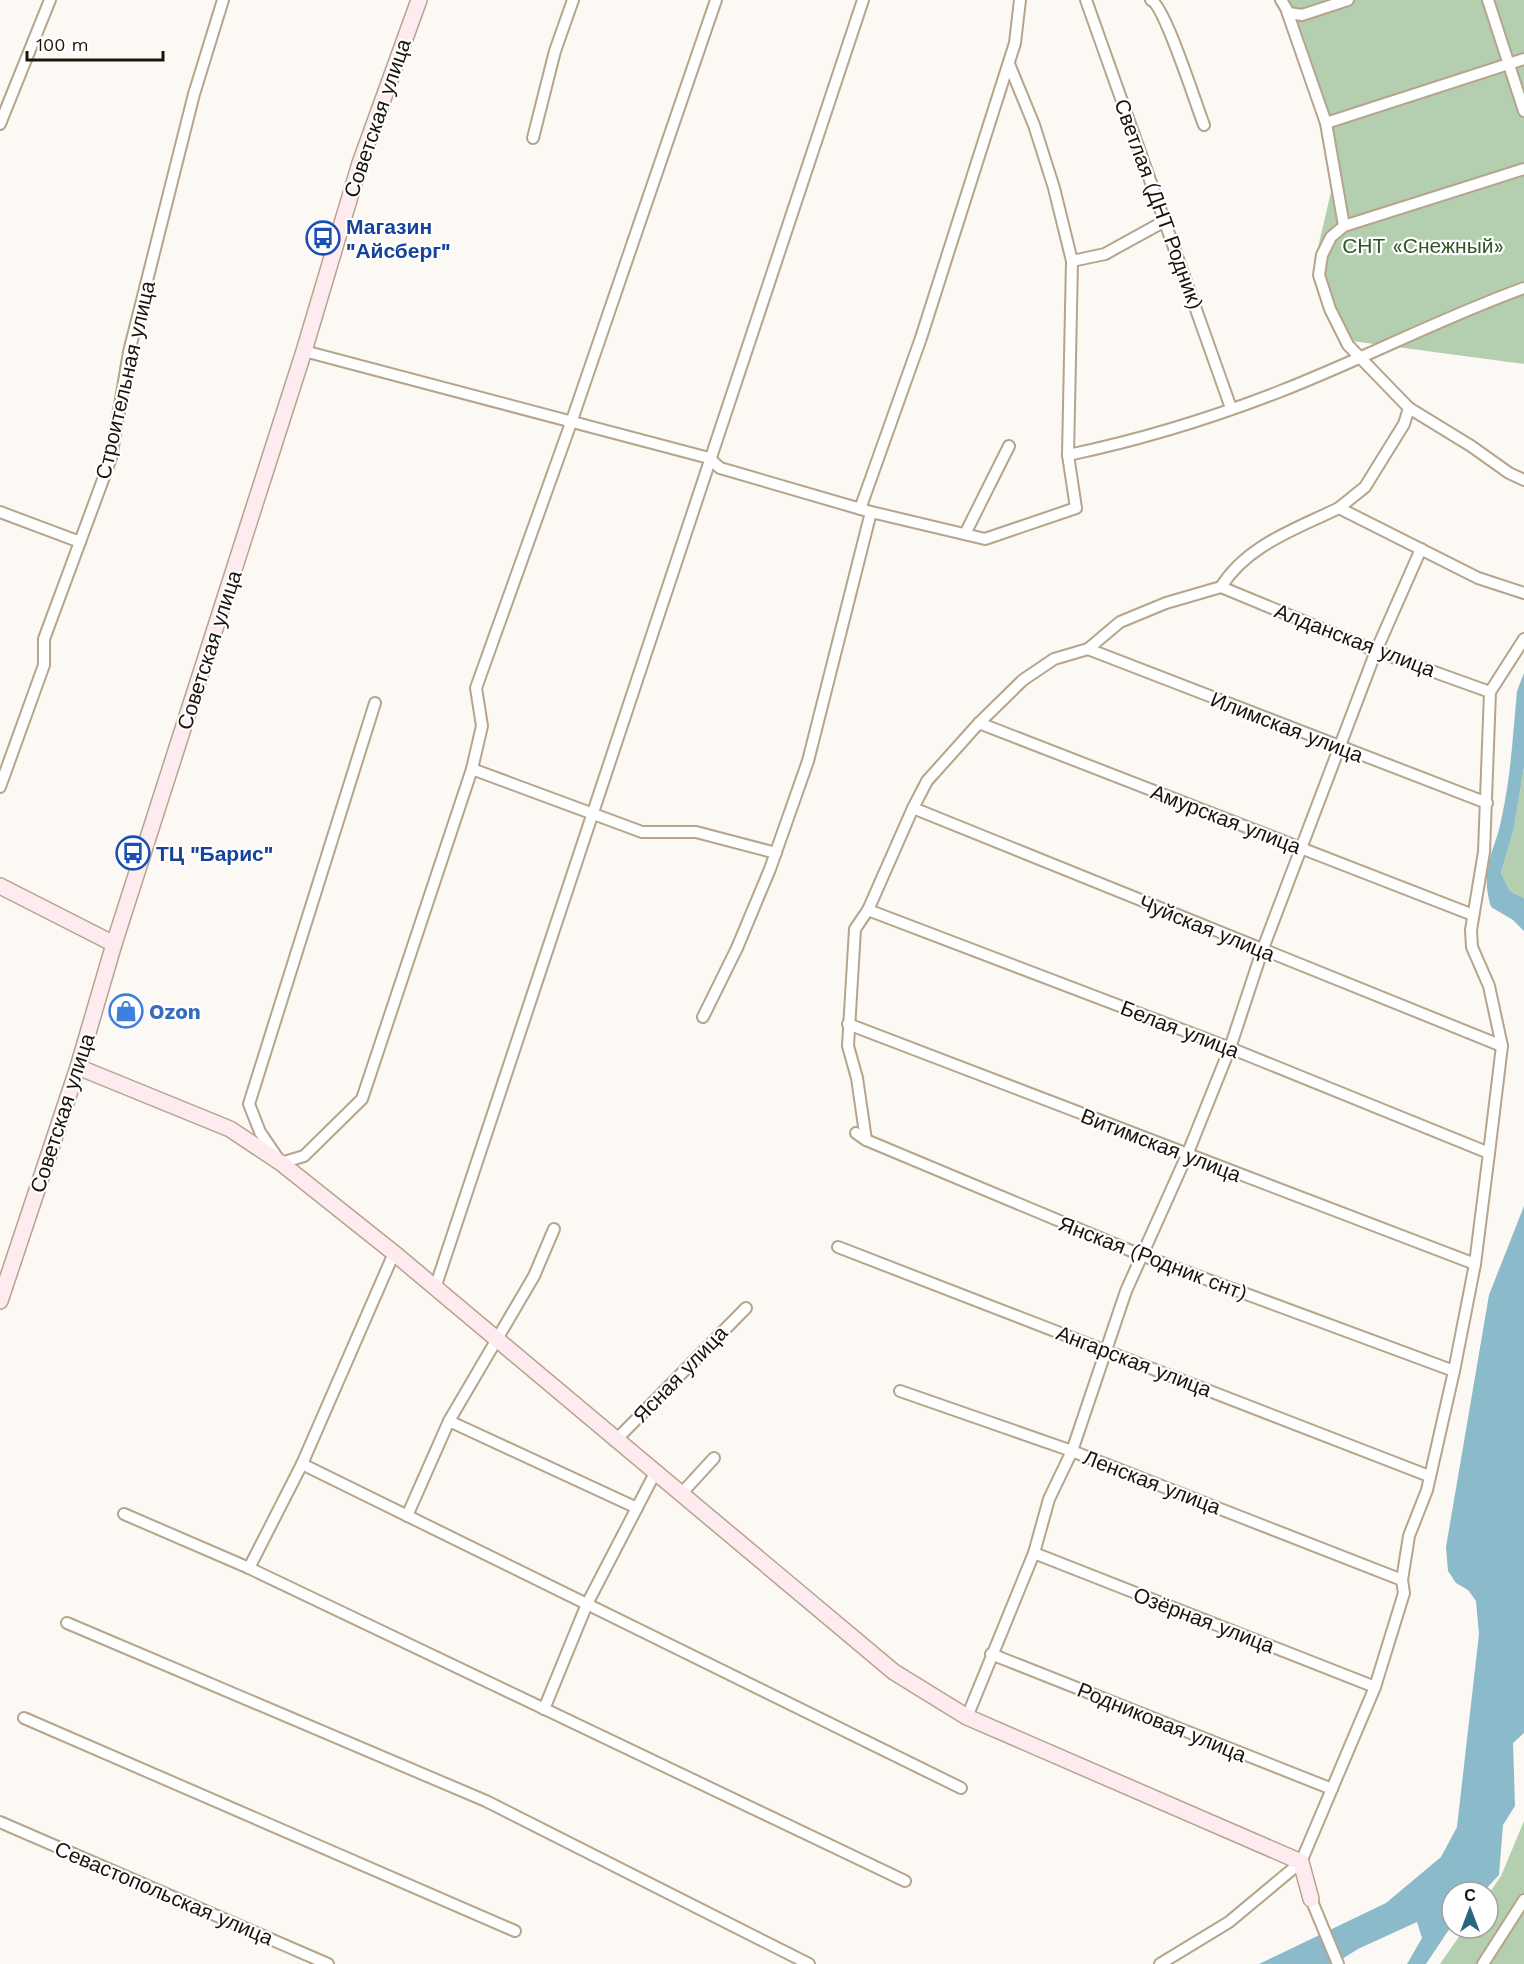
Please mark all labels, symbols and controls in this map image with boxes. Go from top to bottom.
scale bar [27,24,164,62]
text: 100 m [36,34,89,55]
street label: Советская улица [338,35,416,201]
street label: Светлая (ДНТ Родник) [1109,95,1209,313]
place label: Магазин "Айсберг" [346,214,450,263]
bus stop icon: Магазин "Айсберг" [305,220,341,256]
park label: СНТ «Снежный» [1342,233,1504,258]
street label: Строительная улица [90,278,160,482]
street label: Советская улица [171,567,247,733]
street label: Алданская улица [1271,598,1439,682]
street label: Илимская улица [1207,686,1367,768]
street label: Амурская улица [1147,779,1305,859]
bus stop icon: ТЦ "Барис" [115,835,151,871]
place label: ТЦ "Барис" [156,841,273,866]
street label: Чуйская улица [1135,889,1279,967]
shop icon: Ozon [108,993,144,1029]
street label: Белая улица [1117,995,1243,1063]
place label: Ozon [149,999,201,1024]
street label: Советская улица [24,1030,100,1196]
street label: Витимская улица [1077,1103,1245,1187]
street label: Янская (Родник снт) [1055,1211,1251,1305]
street label: Ясная улица [628,1320,733,1428]
street label: Ангарская улица [1053,1320,1215,1402]
street label: Ленская улица [1080,1444,1225,1520]
street label: Озёрная улица [1130,1582,1278,1658]
street label: Родниковая улица [1074,1677,1250,1767]
street label: Севастопольская улица [51,1836,277,1951]
north arrow [1440,1880,1500,1940]
text: С [1464,1886,1476,1905]

